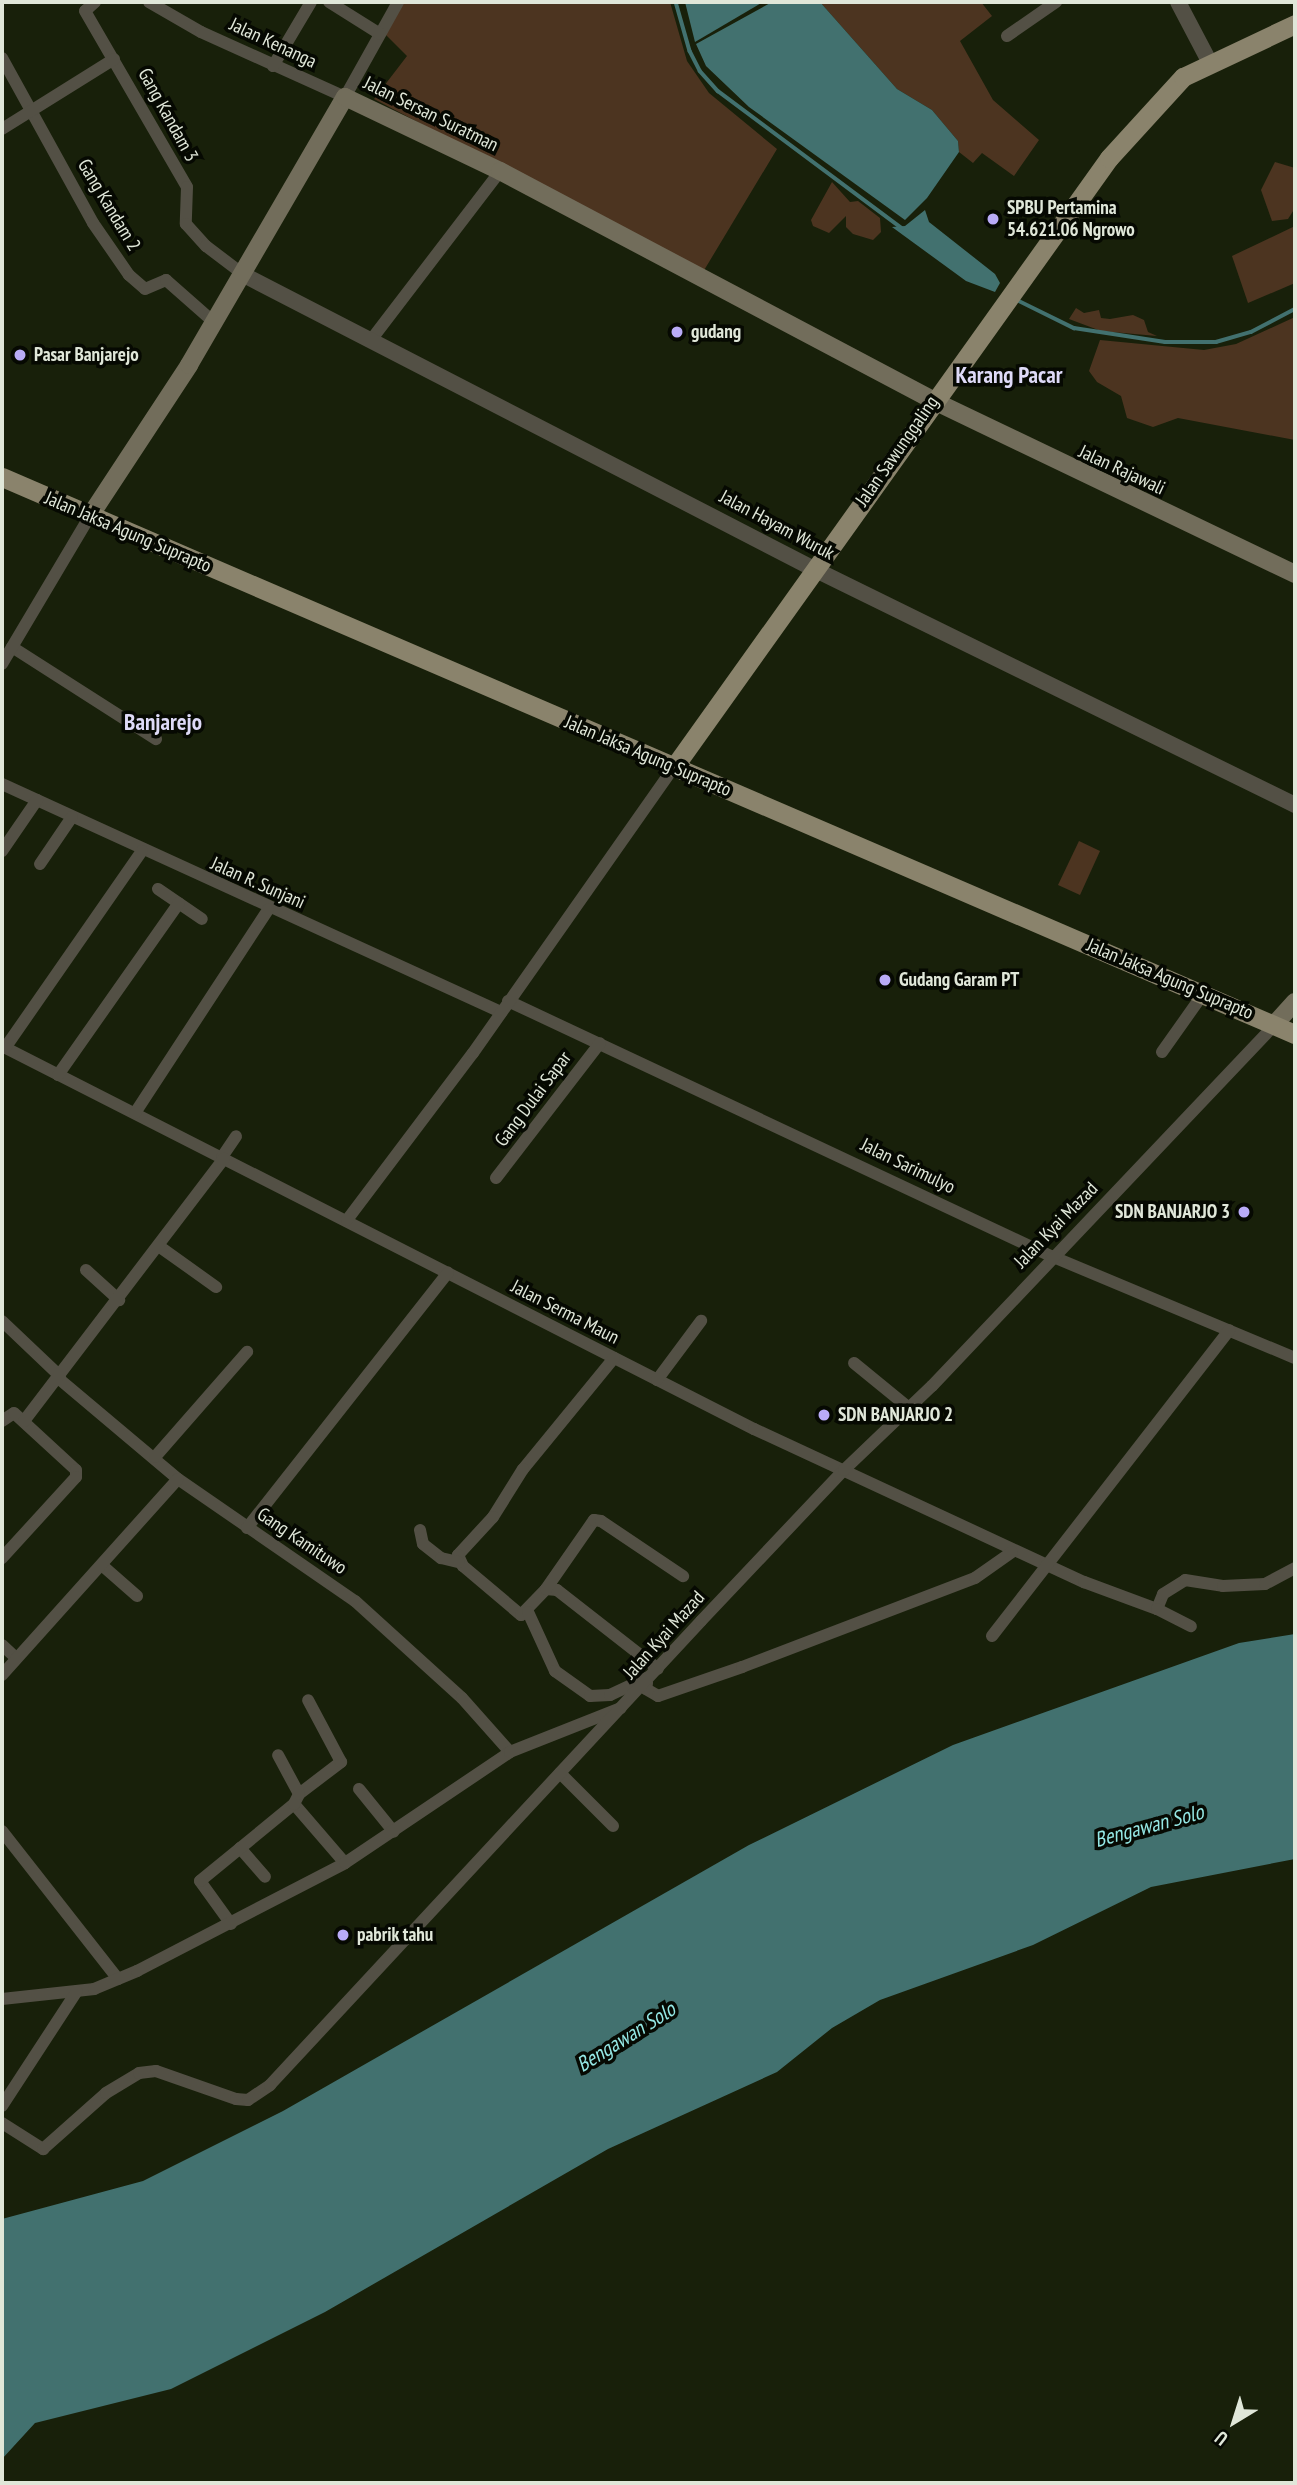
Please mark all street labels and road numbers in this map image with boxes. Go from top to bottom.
street label: Jalan Kenanga [226,13,320,73]
street label: Gang Kandam 3 [133,64,203,166]
street label: Jalan Sersan Suratman [360,72,502,156]
street label: Gang Kandam 2 [73,155,145,255]
street label: Jalan Sawunggaling [851,392,943,510]
street label: Jalan Rajawali [1075,440,1169,500]
street label: Jalan Hayam Wuruk [716,485,838,565]
street label: Jalan Jaksa Agung Suprapto [41,487,215,577]
street label: Jalan Jaksa Agung Suprapto [561,711,735,801]
street label: Jalan R. Sunjani [207,852,309,914]
street label: Jalan Jaksa Agung Suprapto [1083,934,1257,1024]
street label: Gang Dulai Sapar [490,1047,576,1151]
street label: Jalan Sarimulyo [857,1133,959,1199]
street label: Jalan Kyai Mazad [1009,1177,1103,1273]
street label: Jalan Serma Maun [507,1275,623,1349]
street label: Gang Kamituwo [253,1503,351,1579]
street label: Jalan Kyai Mazad [619,1586,709,1684]

